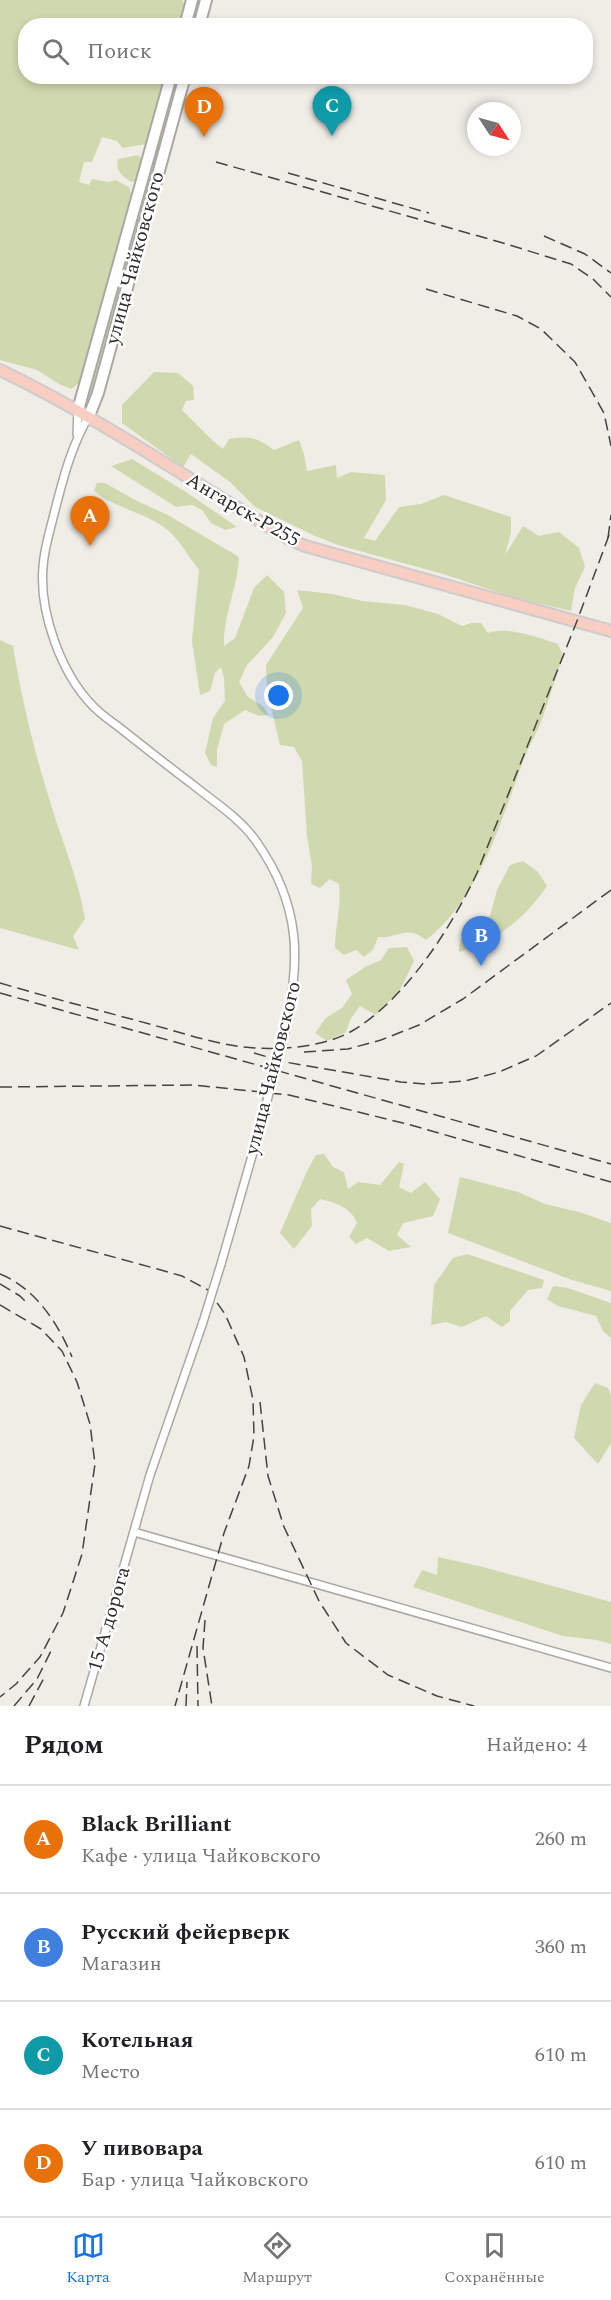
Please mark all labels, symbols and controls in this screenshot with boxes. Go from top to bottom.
search box [18,18,593,84]
icon: search [39,35,72,68]
text: Поиск [87,35,152,68]
pin: C [312,86,352,136]
pin: D [184,88,224,137]
north arrow [467,102,521,156]
street label: улица Чайковского [97,168,173,349]
street label: Ангарск-Р255 [180,465,306,555]
pin: A [70,496,110,546]
your location [264,681,293,710]
pin: B [462,916,500,966]
street label: улица Чайковского [237,978,309,1159]
street label: 15 А дорога [80,1563,138,1675]
text: Рядом [24,1725,104,1765]
text: Найдено: 4 [486,1730,587,1760]
text: Black Brilliant [81,1808,232,1841]
text: A [36,1824,51,1854]
text: 260 m [535,1824,587,1854]
text: Кафе · улица Чайковского [81,1841,321,1871]
text: Русский фейерверк [81,1916,290,1949]
text: B [36,1932,51,1962]
text: 360 m [535,1932,587,1962]
text: Магазин [81,1949,162,1979]
text: Котельная [81,2024,194,2057]
text: C [36,2040,51,2070]
text: 610 m [535,2040,587,2070]
text: Место [81,2057,140,2087]
text: У пивовара [81,2132,203,2165]
text: D [35,2148,52,2178]
text: 610 m [535,2148,587,2178]
text: Бар · улица Чайковского [81,2165,309,2195]
tab: Карта [66,2229,110,2289]
tab: Маршрут [242,2229,312,2289]
tab: Сохранённые [444,2229,545,2289]

